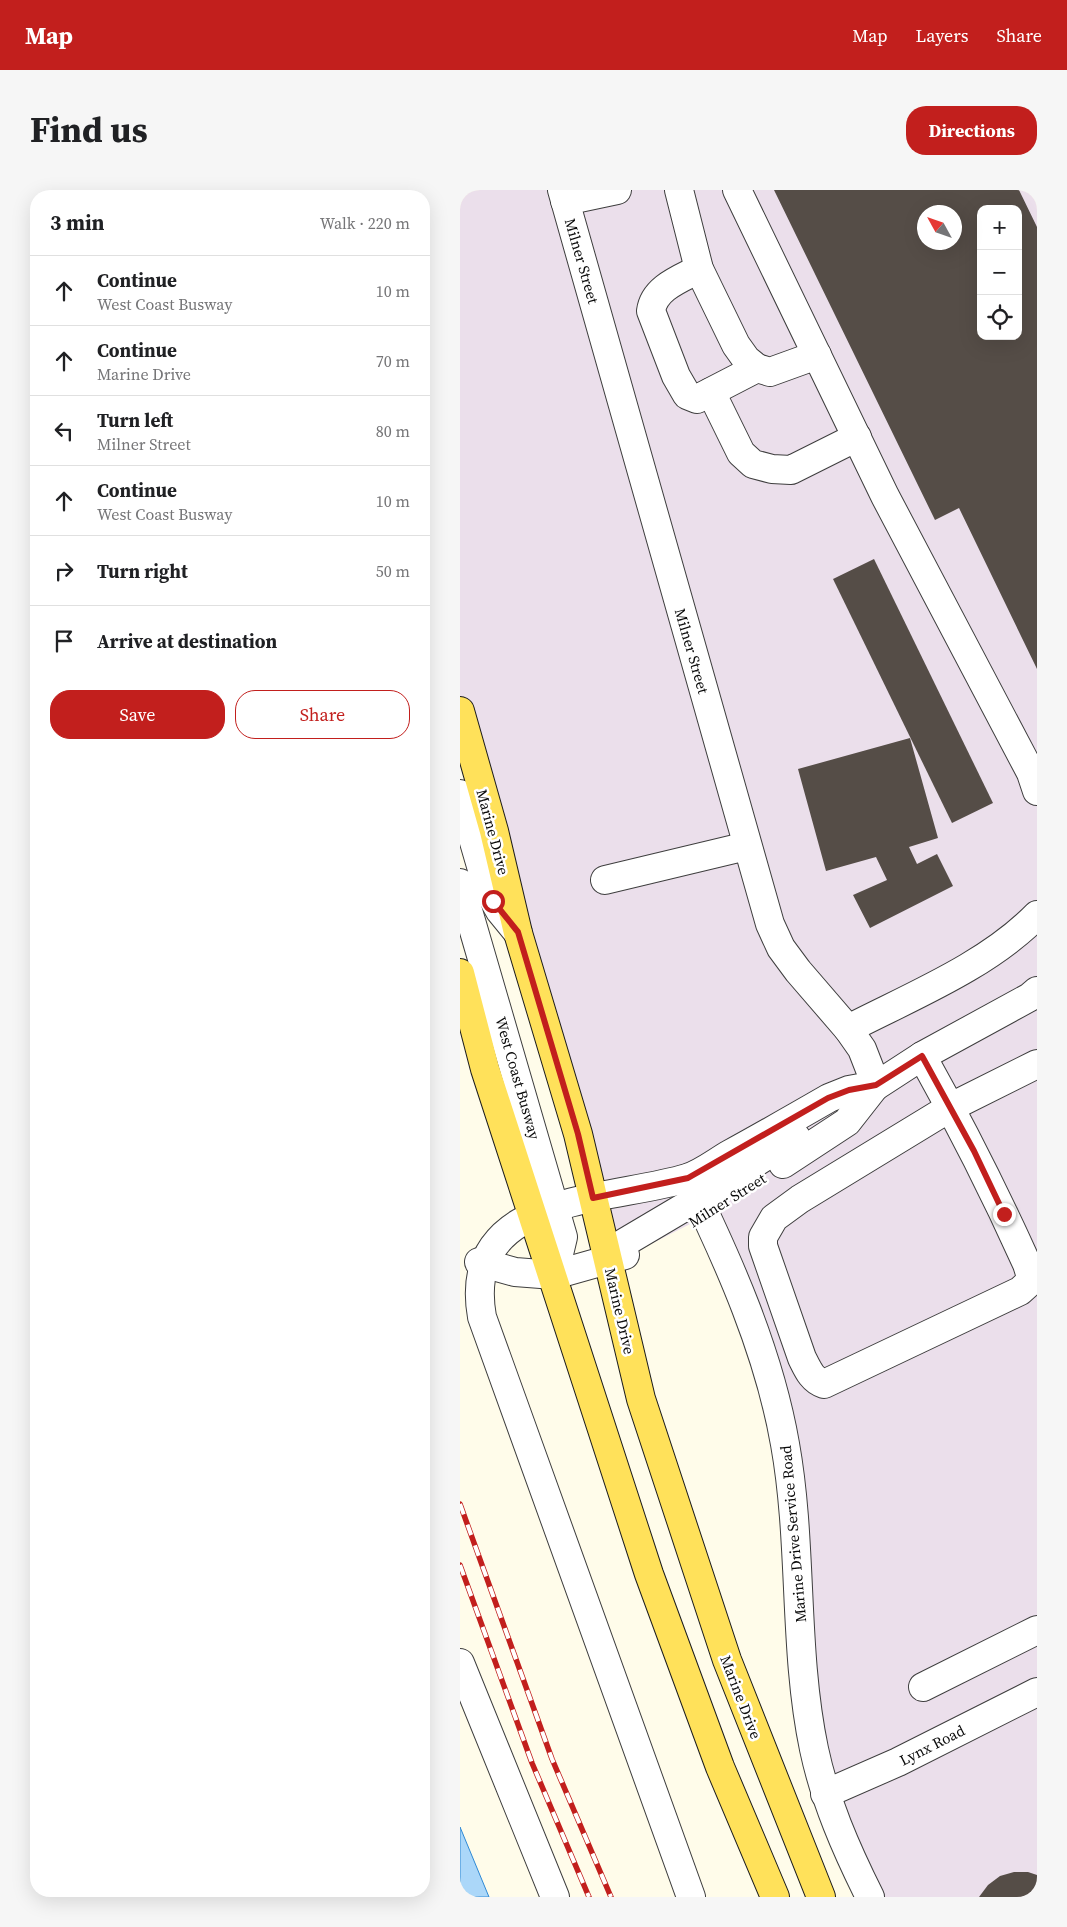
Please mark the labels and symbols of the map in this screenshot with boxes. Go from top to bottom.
north arrow [917,205,962,250]
street label: Milner Street [560,216,604,306]
street label: Milner Street [670,606,714,696]
street label: Marine Drive [471,787,515,878]
route start [482,890,505,913]
street label: West Coast Busway [490,1014,546,1142]
street label: Milner Street [684,1168,770,1232]
route end [993,1203,1016,1226]
street label: Marine Drive [600,1266,640,1357]
street label: Marine Drive Service Road [775,1444,811,1623]
street label: Marine Drive [715,1652,767,1742]
street label: Lynx Road [896,1719,969,1770]

